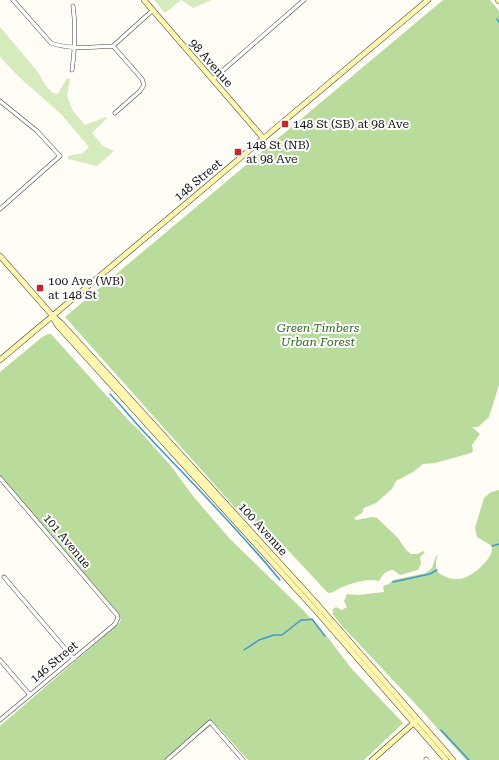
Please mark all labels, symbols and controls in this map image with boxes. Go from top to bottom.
street label: 98 Avenue [186,36,236,90]
place label: 148 St (SB) at 98 Ave [293,117,410,131]
marker: 148 St (SB) at 98 Ave [280,119,290,129]
place label: 148 St (NB) at 98 Ave [246,138,310,166]
marker: 148 St (NB) at 98 Ave [233,147,243,157]
street label: 148 Street [171,156,225,204]
place label: 100 Ave (WB) at 148 St [48,274,124,302]
marker: 100 Ave (WB) at 148 St [35,283,45,293]
park label: Green Timbers Urban Forest [277,321,360,349]
street label: 100 Avenue [236,500,291,559]
street label: 101 Avenue [40,511,94,571]
street label: 146 Street [27,638,81,686]

